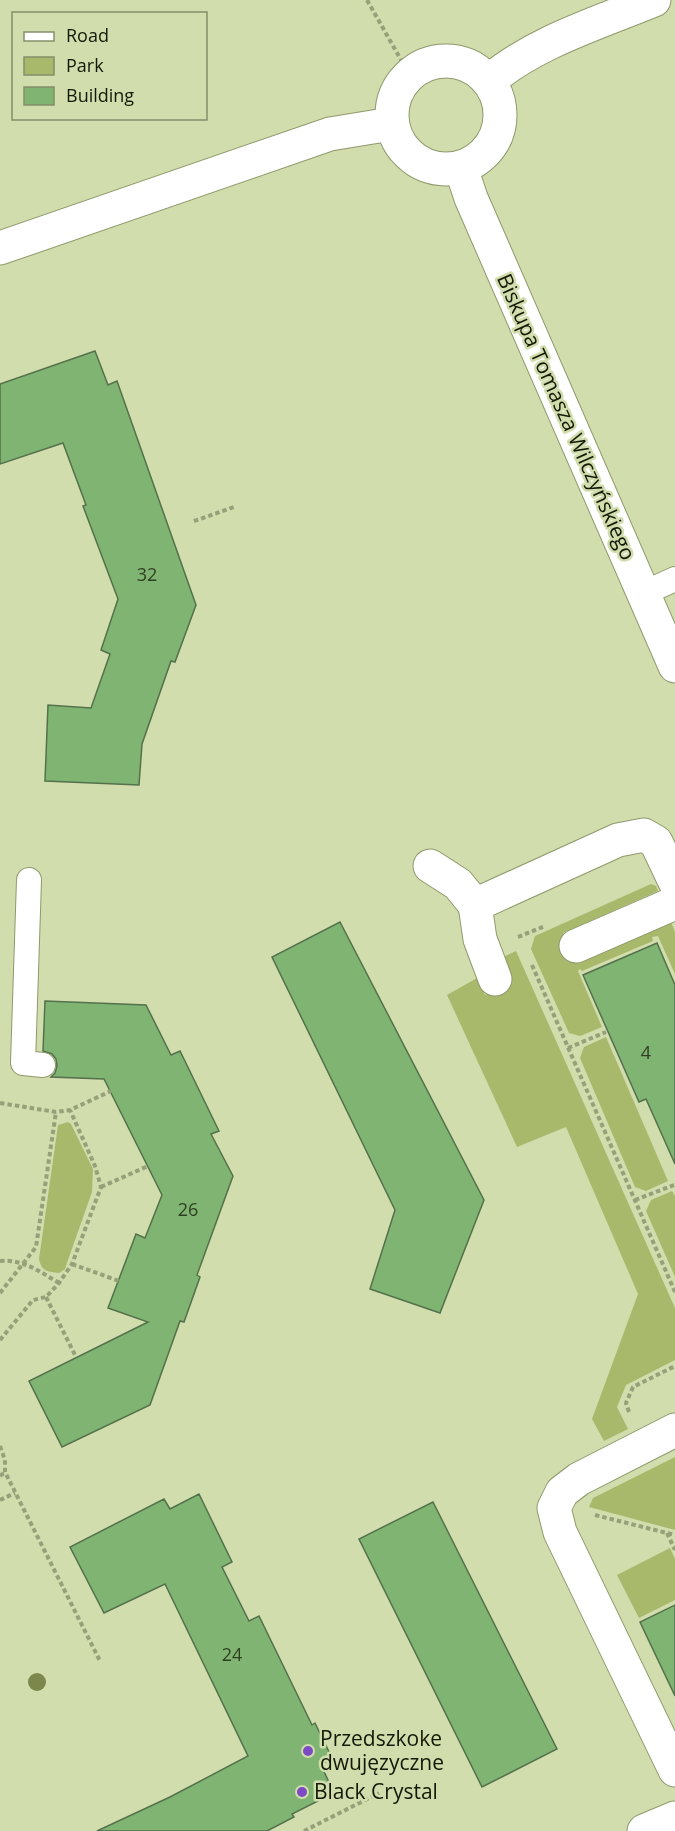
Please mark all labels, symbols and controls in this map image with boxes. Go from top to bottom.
legend [12,12,207,120]
text: Road [66,23,109,47]
text: Park [66,53,104,77]
text: Building [66,83,134,107]
street label: Biskupa Tomasza Wilczyńskiego [491,269,643,564]
house number: 32 [137,562,157,586]
house number: 4 [641,1040,651,1064]
house number: 26 [178,1197,198,1221]
house number: 24 [222,1642,242,1666]
place label: Przedszkoke dwujęzyczne [320,1724,444,1776]
marker: Przedszkoke dwujęzyczne [301,1744,315,1758]
place label: Black Crystal [314,1777,438,1805]
marker: Black Crystal [295,1785,309,1799]

